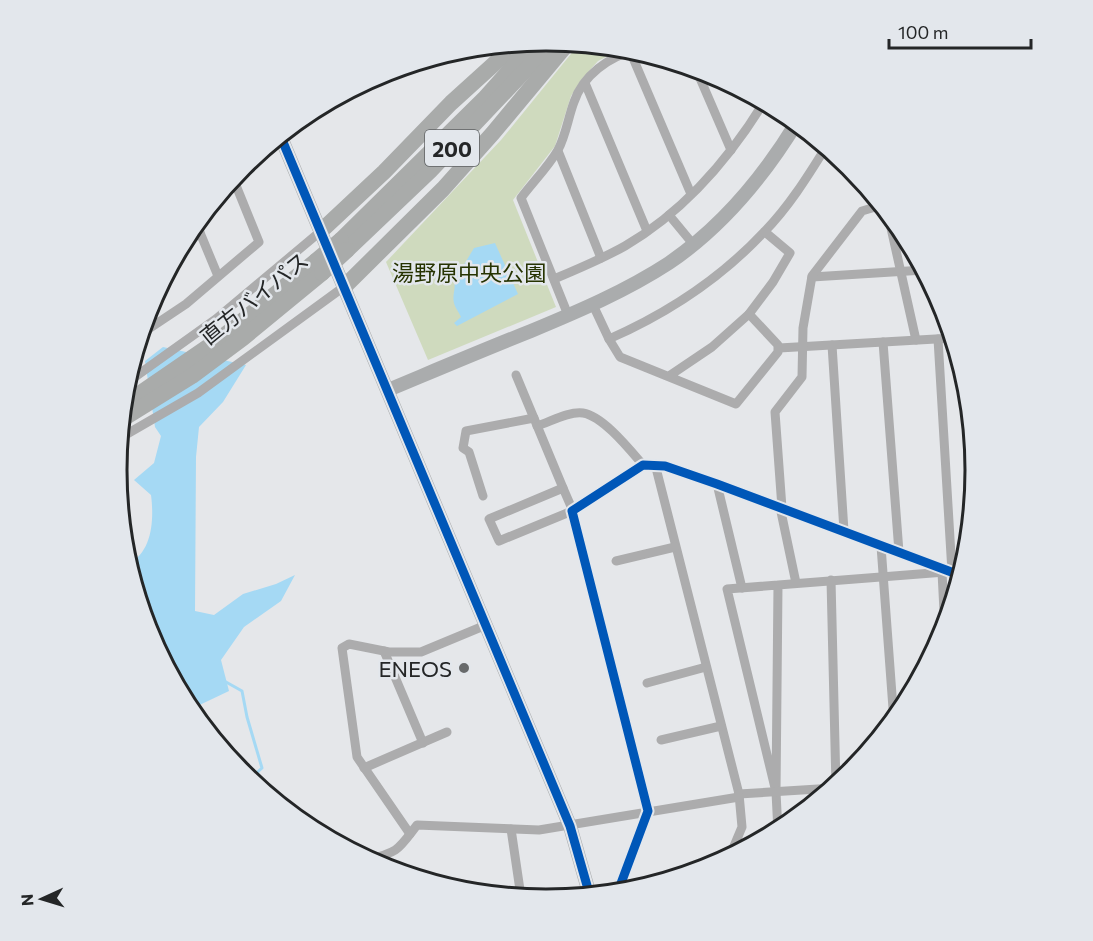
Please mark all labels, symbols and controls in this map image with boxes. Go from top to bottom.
scale bar [889,12,1032,50]
text: 100 m [898,21,948,43]
road number: 200 [425,130,479,166]
street label: 直方バイパス [194,246,314,350]
park label: 湯野原中央公園 [392,259,546,286]
place label: ENEOS [378,655,452,682]
marker: ENEOS [457,661,471,675]
north arrow [12,869,72,929]
text: N [17,893,36,907]

